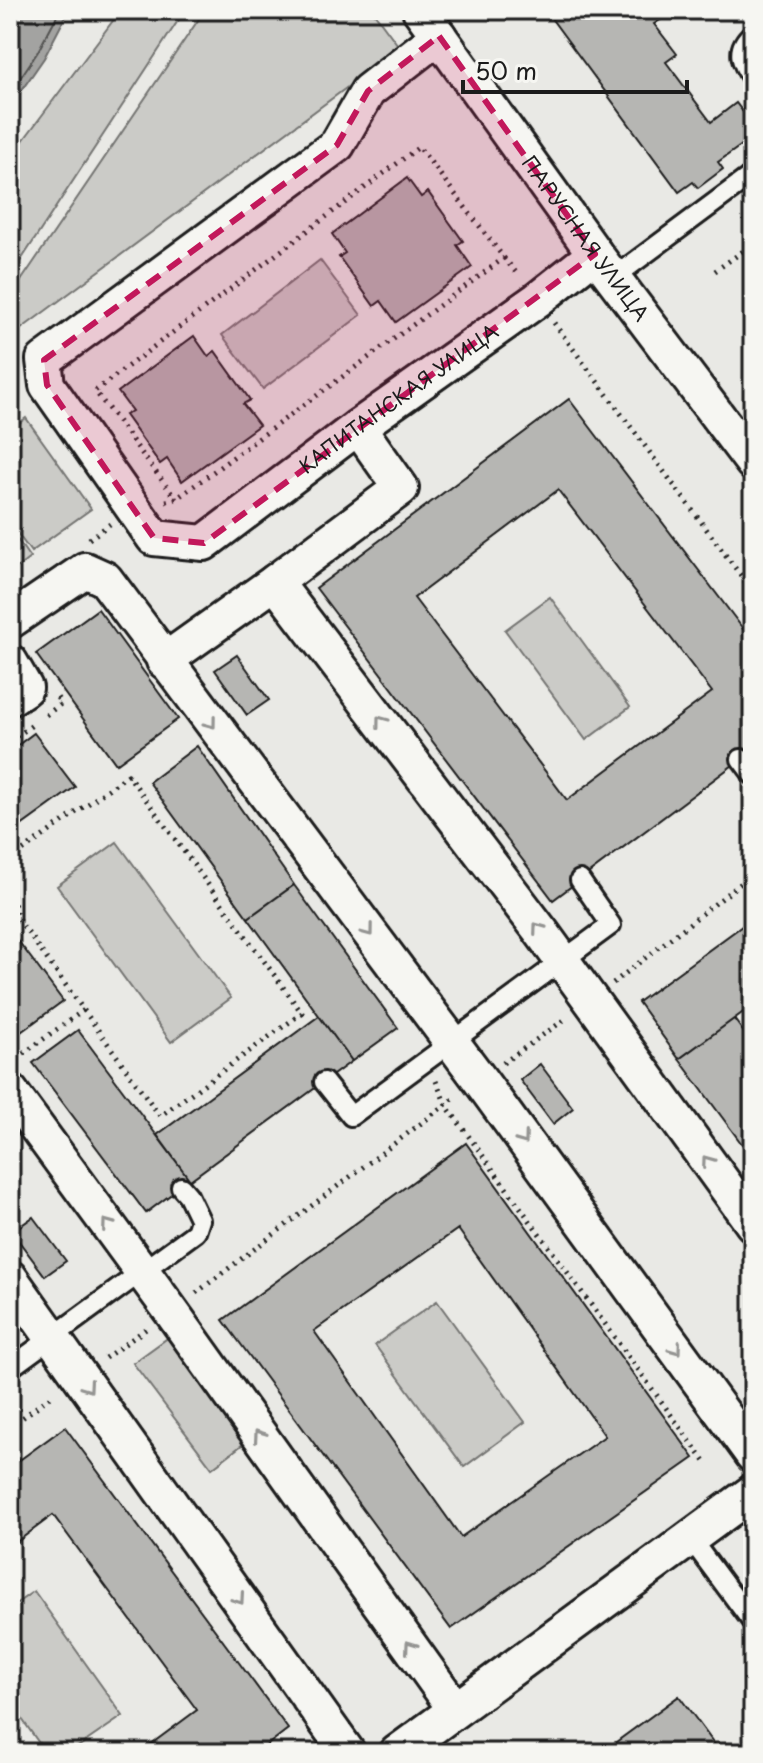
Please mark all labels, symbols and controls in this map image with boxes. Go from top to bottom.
scale bar [463,44,687,94]
text: 50 m [475,52,537,88]
street label: ПАРУСНАЯ УЛИЦА [515,149,657,327]
street label: КАПИТАНСКАЯ УЛИЦА [292,316,504,480]
one-way arrow [202,714,216,729]
one-way arrow [376,715,390,730]
one-way arrow [358,922,372,936]
one-way arrow [533,922,547,937]
one-way arrow [513,1130,528,1145]
one-way arrow [702,1155,717,1170]
one-way arrow [102,1218,116,1232]
one-way arrow [666,1341,680,1355]
one-way arrow [78,1378,93,1392]
one-way arrow [254,1429,269,1443]
one-way arrow [229,1590,244,1604]
one-way arrow [405,1641,419,1655]

